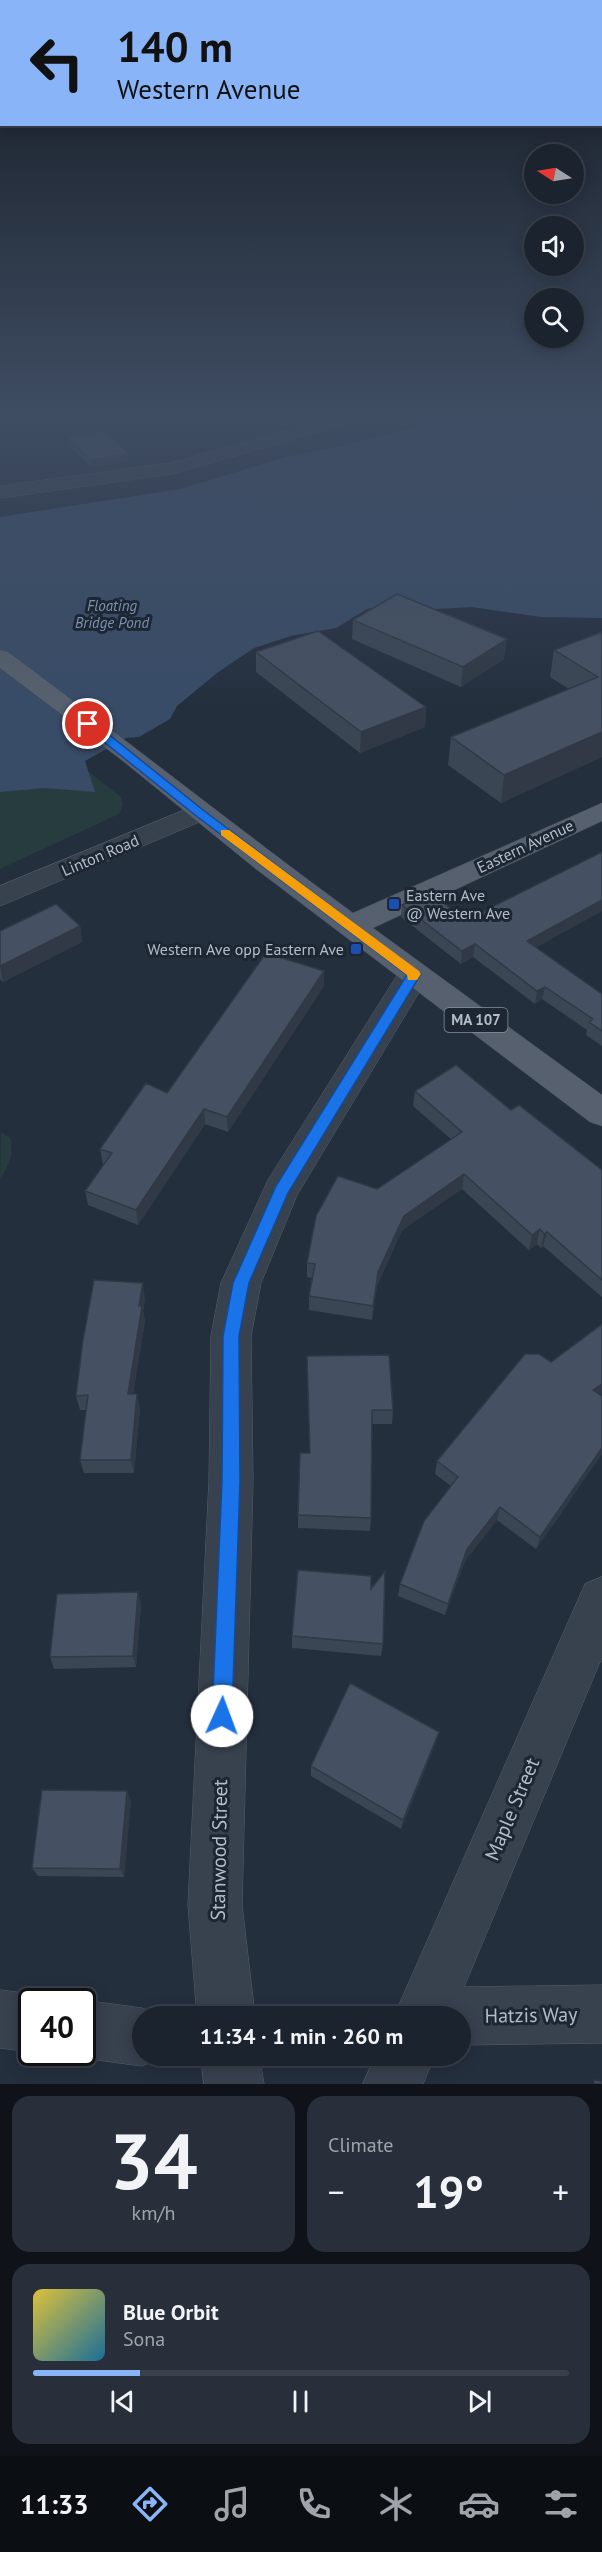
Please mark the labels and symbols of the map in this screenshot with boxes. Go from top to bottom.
north arrow [524,144,584,204]
water label: Floating Bridge Pond [75,596,149,632]
pin [62,698,113,749]
street label: Eastern Avenue [473,815,577,877]
street label: Linton Road [58,830,142,880]
place label: Eastern Ave @ Western Ave [406,885,510,923]
marker: Eastern Ave @ Western Ave [387,897,401,911]
place label: Western Ave opp Eastern Ave [147,939,344,959]
marker: Western Ave opp Eastern Ave [349,942,363,956]
road number: MA 107 [444,1008,508,1032]
position arrow [190,1684,254,1748]
street label: Maple Street [479,1754,545,1864]
street label: Stanwood Street [205,1779,233,1921]
speed limit sign: 40 [18,1988,96,2066]
street label: Hatzis Way [484,2001,578,2029]

